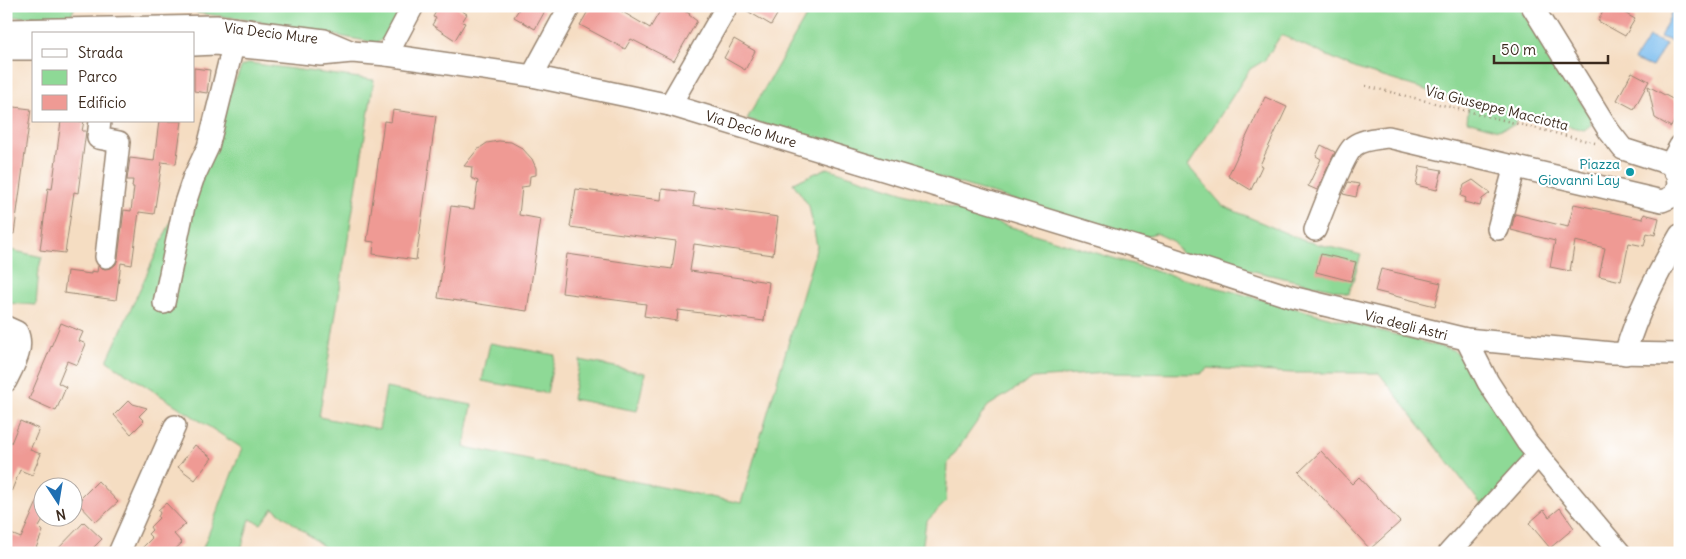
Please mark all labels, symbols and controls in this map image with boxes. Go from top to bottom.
street label: Via Decio Mure [223,18,319,48]
legend [32,32,195,122]
scale bar [1494,32,1607,64]
text: 50 m [1501,40,1536,59]
text: Strada [78,43,123,62]
text: Parco [78,67,117,86]
street label: Via Giuseppe Macciotta [1423,81,1571,135]
text: Edificio [78,93,126,112]
street label: Via Decio Mure [703,107,799,151]
place label: Piazza Giovanni Lay [1538,155,1620,189]
marker: Piazza Giovanni Lay [1624,166,1636,178]
street label: Via degli Astri [1362,306,1450,344]
north arrow [32,476,82,526]
text: N [54,505,67,525]

